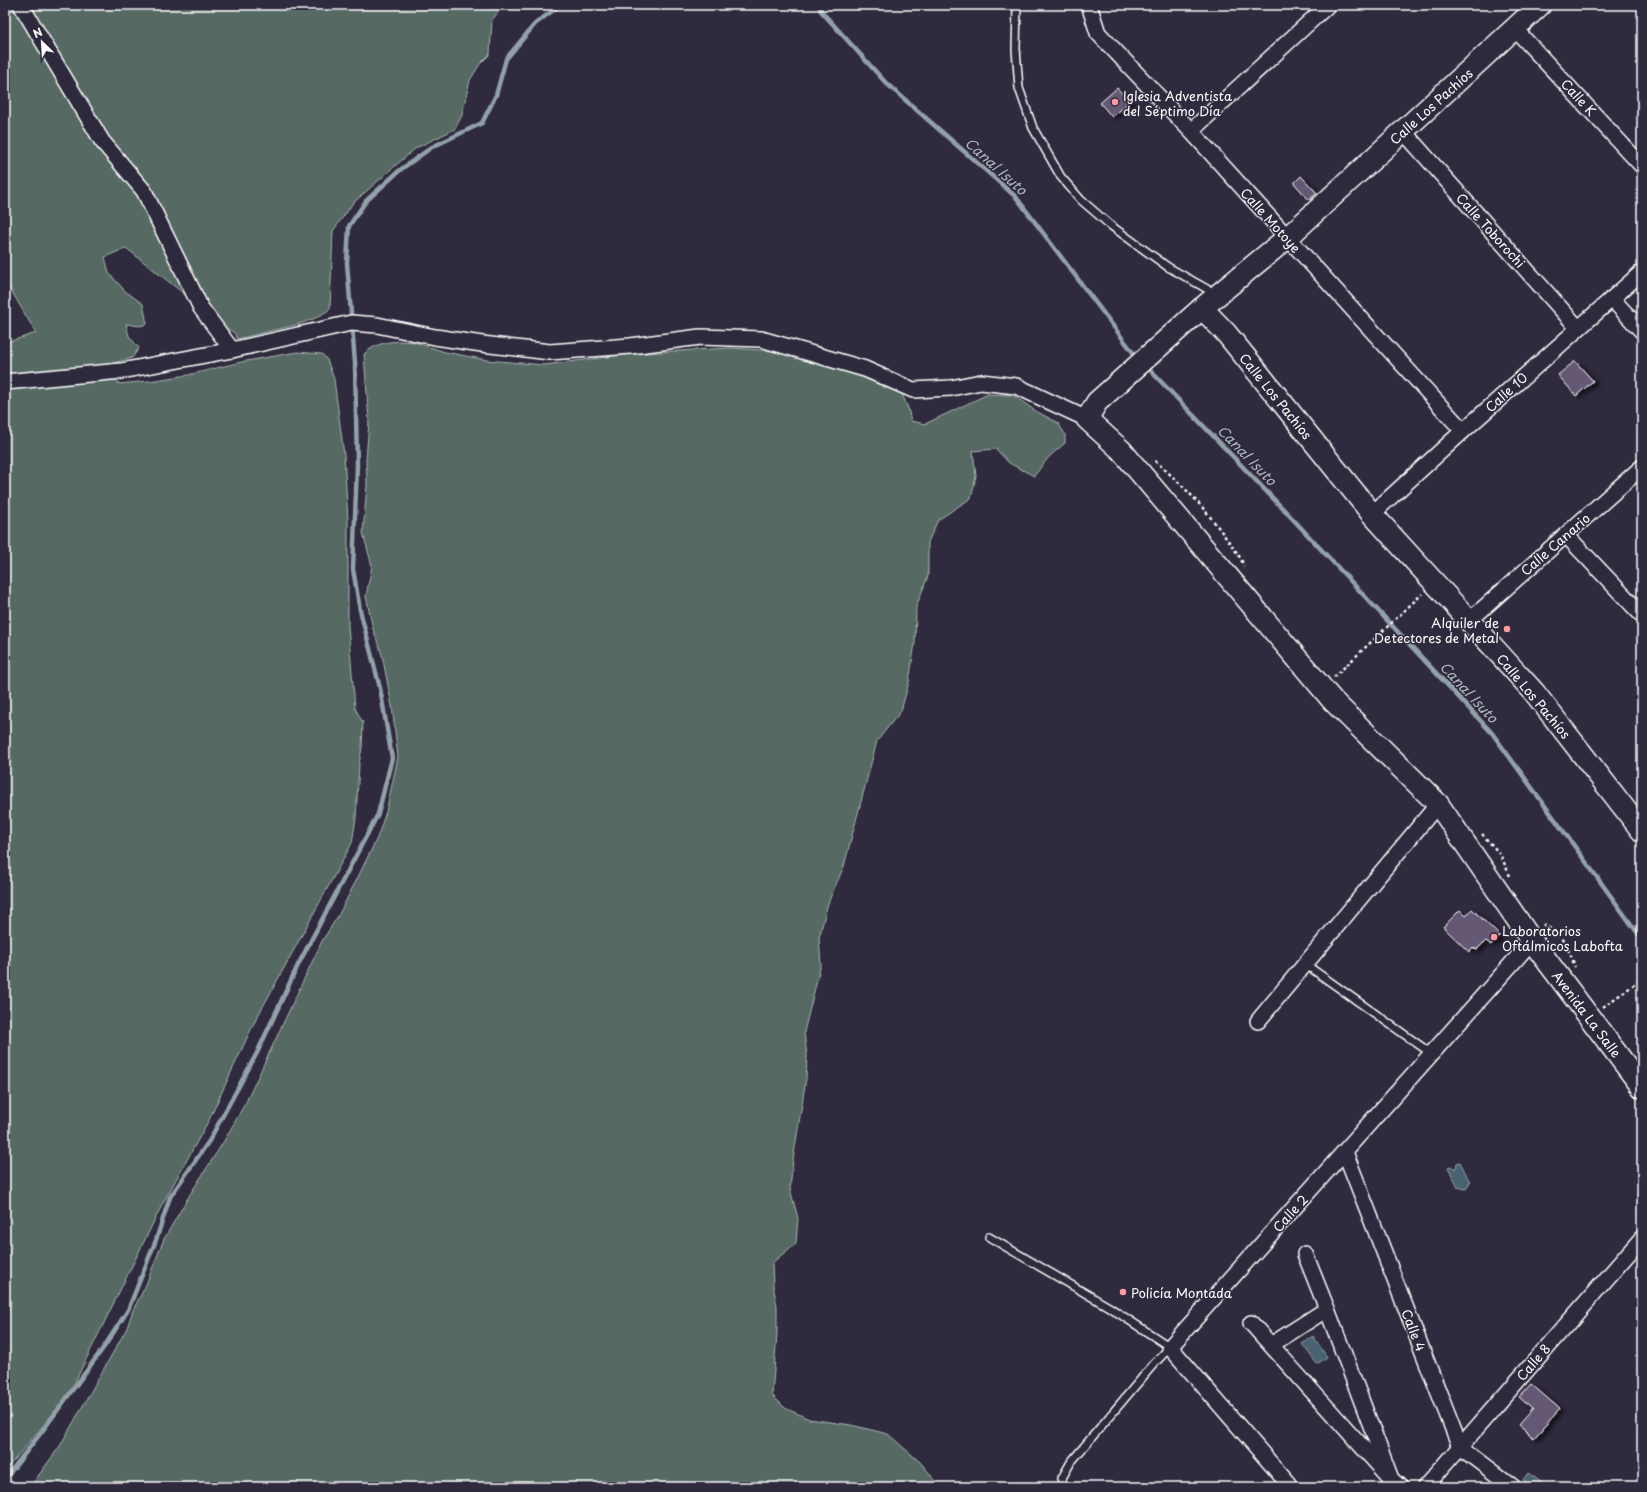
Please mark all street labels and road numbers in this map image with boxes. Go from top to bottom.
street label: Calle Los Pachíos [1385,64,1477,148]
street label: Calle K [1557,74,1601,120]
street label: Calle Motoye [1237,183,1305,257]
street label: Calle Toborochi [1452,188,1530,272]
street label: Calle Los Pachíos [1235,349,1317,443]
street label: Calle 10 [1481,368,1531,416]
street label: Calle Canario [1516,508,1594,580]
street label: Calle Los Pachíos [1493,649,1575,743]
street label: Avenida La Salle [1548,967,1626,1061]
street label: Calle 2 [1268,1190,1312,1236]
street label: Calle 4 [1397,1306,1431,1354]
street label: Calle 8 [1512,1339,1554,1385]

